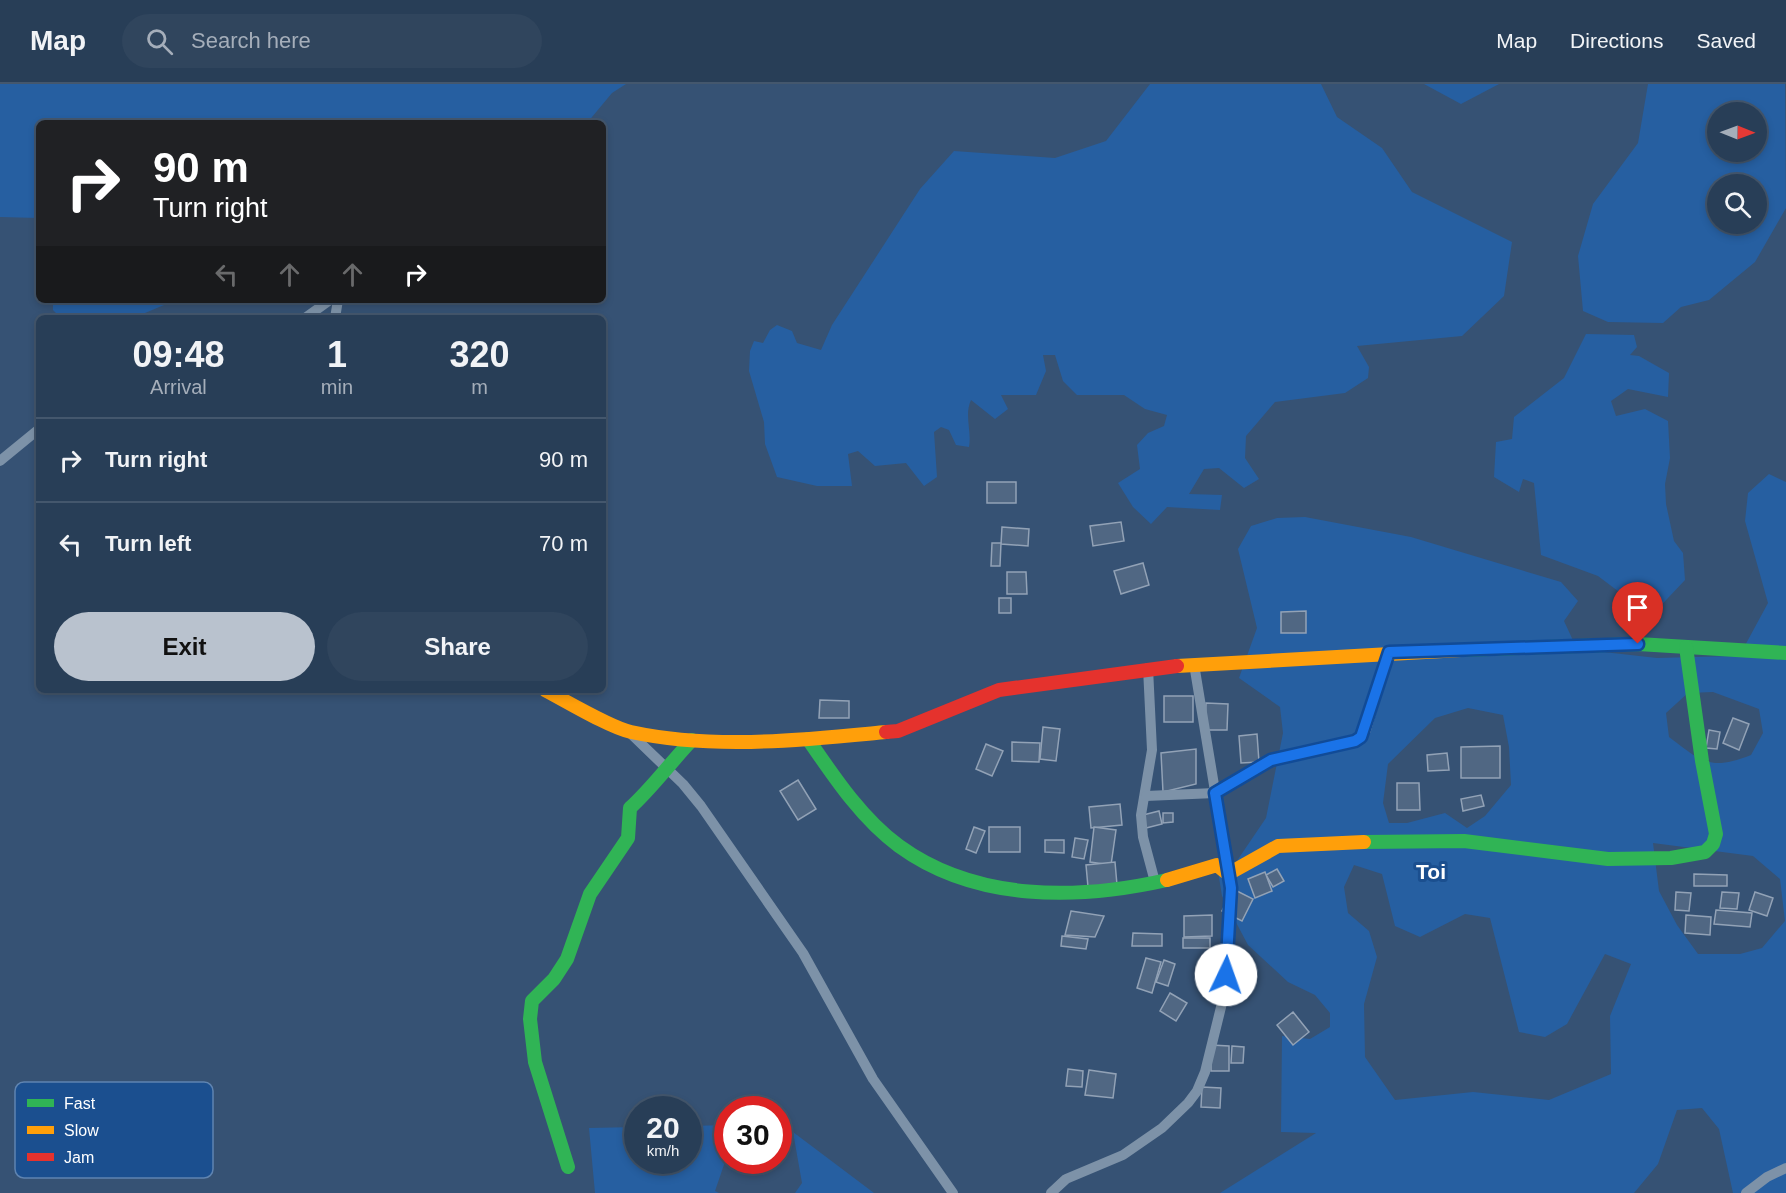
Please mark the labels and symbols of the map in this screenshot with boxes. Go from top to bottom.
north arrow [1707,102,1767,162]
pin [1612,582,1663,644]
district label: Toi [1416,860,1446,883]
position arrow [1194,943,1258,1007]
legend [15,1082,213,1178]
text: Fast [64,1095,96,1112]
speed limit sign: 30 [714,1096,792,1174]
text: Slow [64,1122,99,1139]
text: Jam [64,1149,94,1166]

